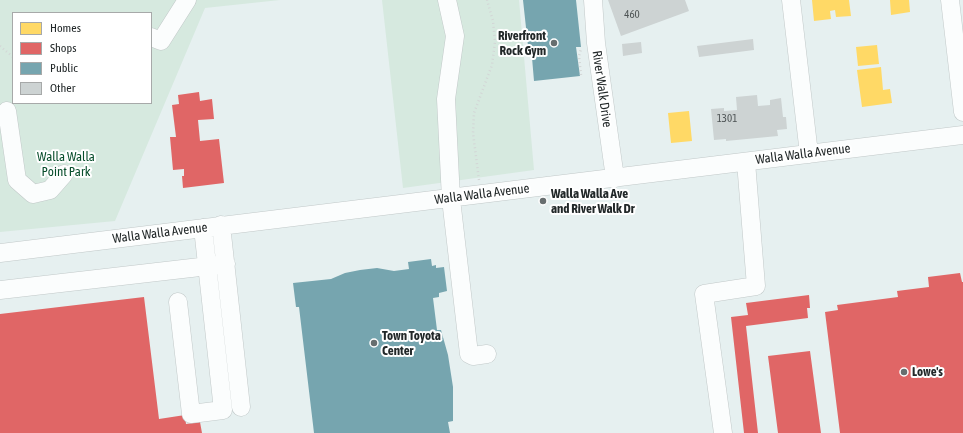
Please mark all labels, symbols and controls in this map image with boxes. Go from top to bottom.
house number: 460 [624,8,640,22]
legend [12,12,152,104]
text: Homes [50,21,81,35]
place label: Riverfront Rock Gym [498,28,546,59]
marker: Riverfront Rock Gym [549,38,559,48]
text: Shops [50,41,76,55]
street label: River Walk Drive [589,50,615,128]
text: Public [50,61,78,75]
text: Other [50,81,75,95]
house number: 1301 [717,112,737,126]
street label: Walla Walla Avenue [755,140,851,168]
park label: Walla Walla Point Park [37,149,95,180]
street label: Walla Walla Avenue [434,180,530,208]
place label: Walla Walla Ave and River Walk Dr [551,186,635,217]
marker: Walla Walla Ave and River Walk Dr [538,196,548,206]
street label: Walla Walla Avenue [112,219,208,247]
place label: Town Toyota Center [382,328,441,359]
marker: Town Toyota Center [369,338,379,348]
place label: Lowe's [912,364,943,380]
marker: Lowe's [899,367,909,377]

